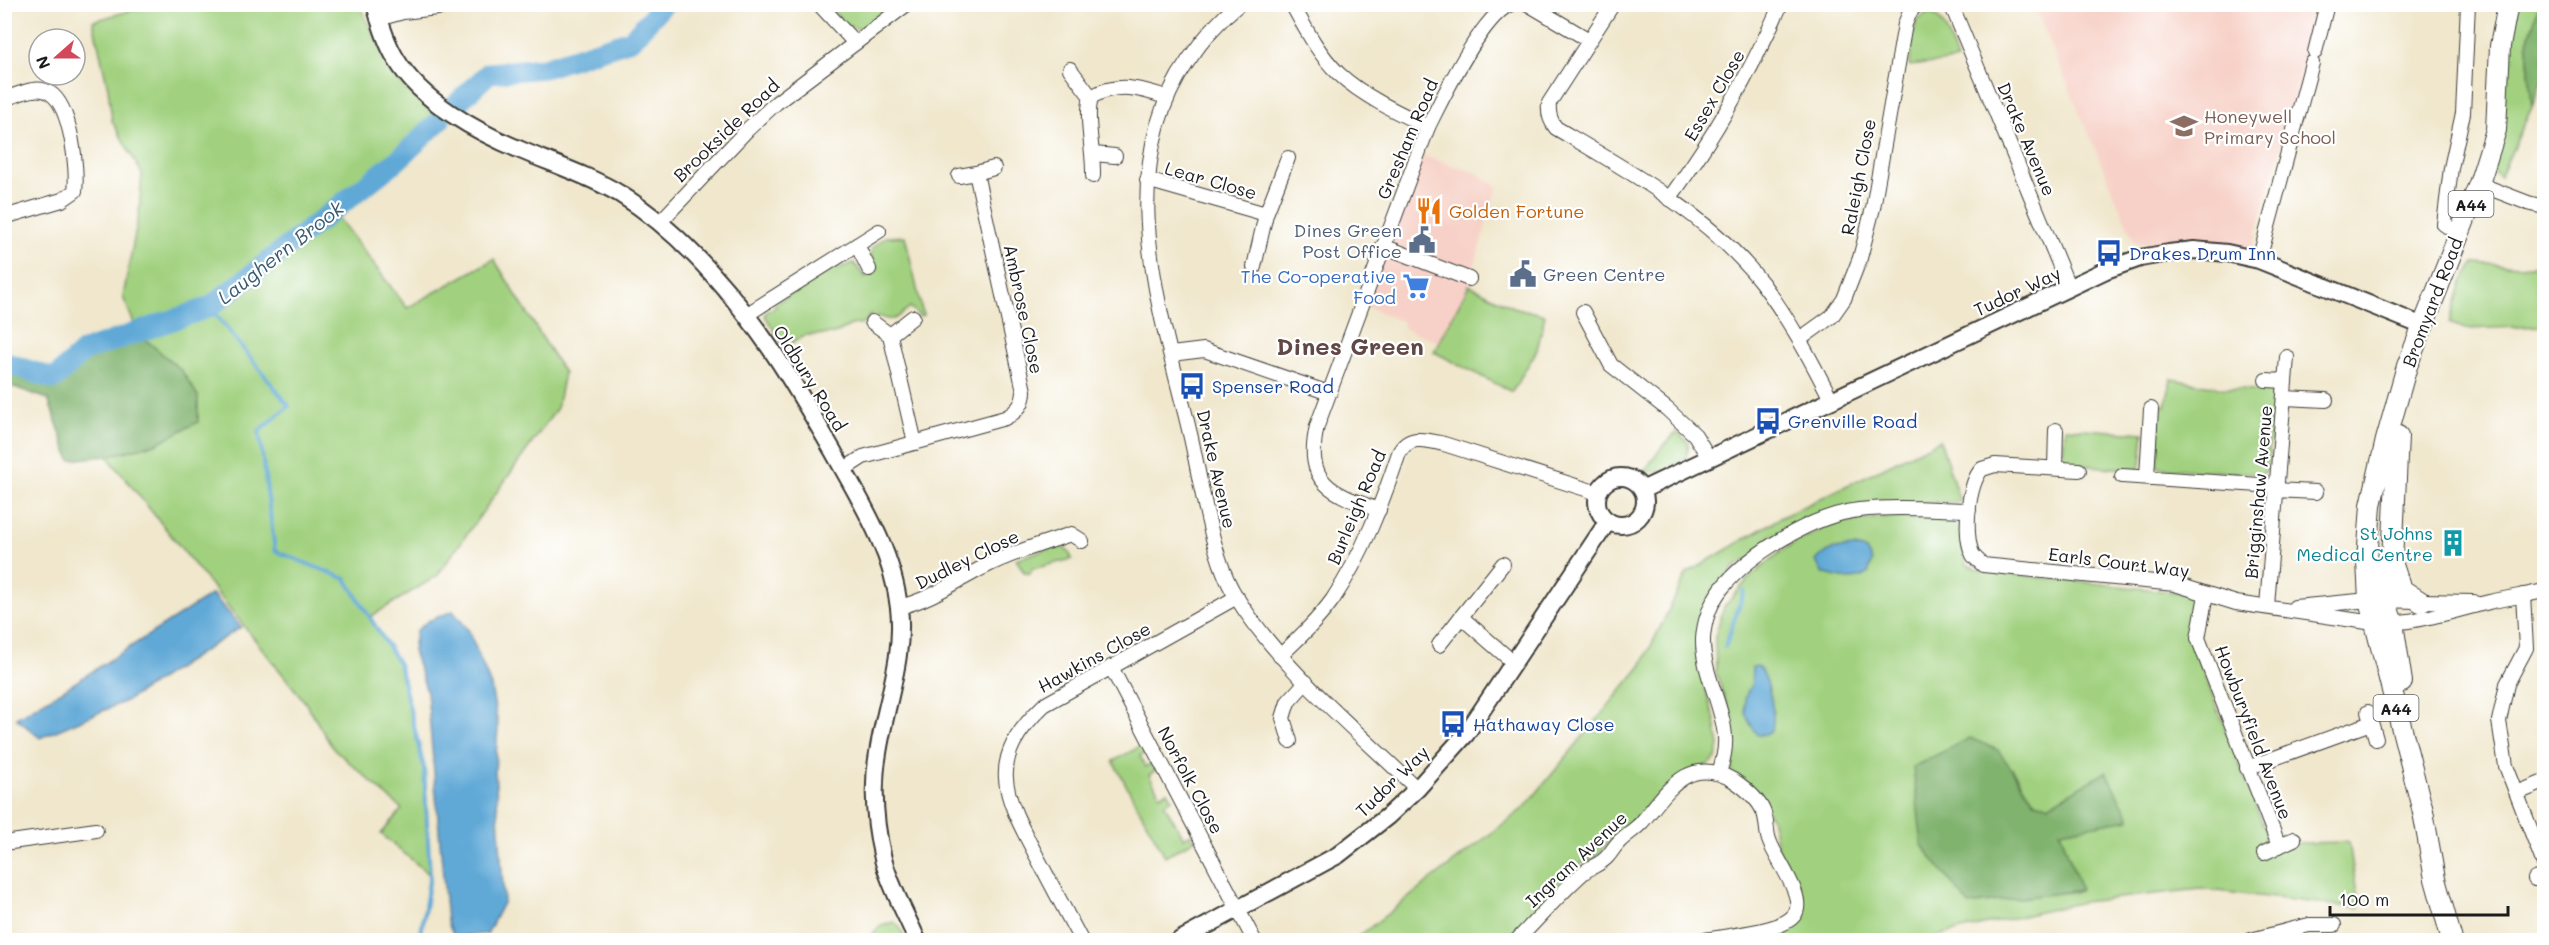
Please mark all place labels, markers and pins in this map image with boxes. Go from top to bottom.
place label: Honeywell Primary School [2204,104,2336,149]
school or university icon: Honeywell Primary School [2169,111,2199,141]
restaurant icon: Golden Fortune [1414,196,1444,226]
place label: Golden Fortune [1449,199,1584,223]
place label: Dines Green Post Office [1294,218,1402,263]
public building icon: Dines Green Post Office [1407,225,1437,255]
bus stop icon: Drakes Drum Inn [2094,238,2124,268]
place label: Drakes Drum Inn [2129,241,2276,265]
public building icon: Green Centre [1508,259,1538,289]
place label: Green Centre [1543,262,1665,286]
place label: The Co-operative Food [1241,264,1396,309]
supermarket icon: The Co-operative Food [1401,271,1431,301]
bus stop icon: Spenser Road [1177,371,1207,401]
place label: Spenser Road [1212,374,1334,398]
bus stop icon: Grenville Road [1753,406,1783,436]
place label: Grenville Road [1788,409,1917,433]
place label: St Johns Medical Centre [2296,521,2433,566]
building icon: St Johns Medical Centre [2438,528,2468,558]
bus stop icon: Hathaway Close [1438,709,1468,739]
place label: Hathaway Close [1473,712,1615,736]

